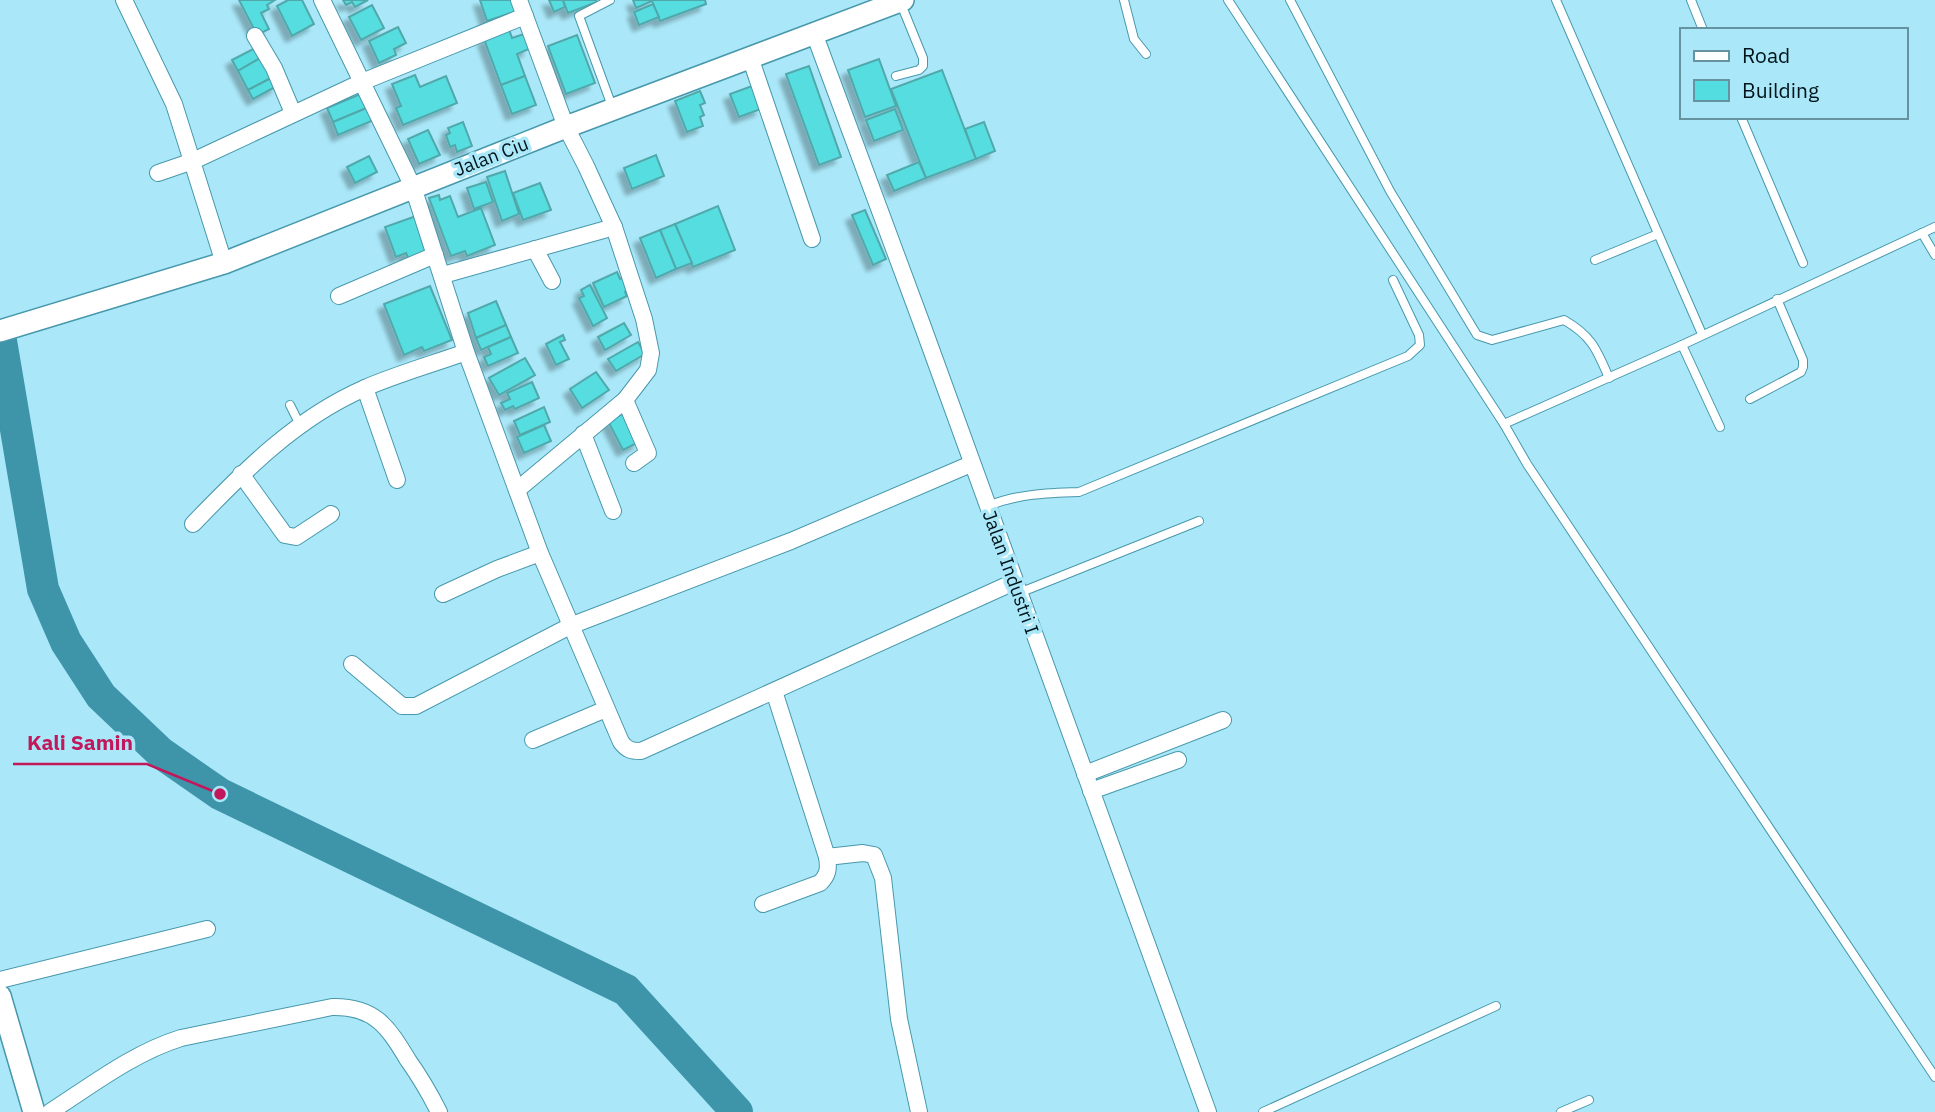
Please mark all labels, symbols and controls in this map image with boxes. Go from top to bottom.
legend [1680,28,1907,119]
text: Road [1742,41,1790,69]
text: Building [1742,76,1819,104]
street label: Jalan Ciu [450,131,532,181]
street label: Jalan Industri I [977,507,1045,637]
callout: Kali Samin [13,722,147,764]
text: Kali Samin [27,728,133,756]

